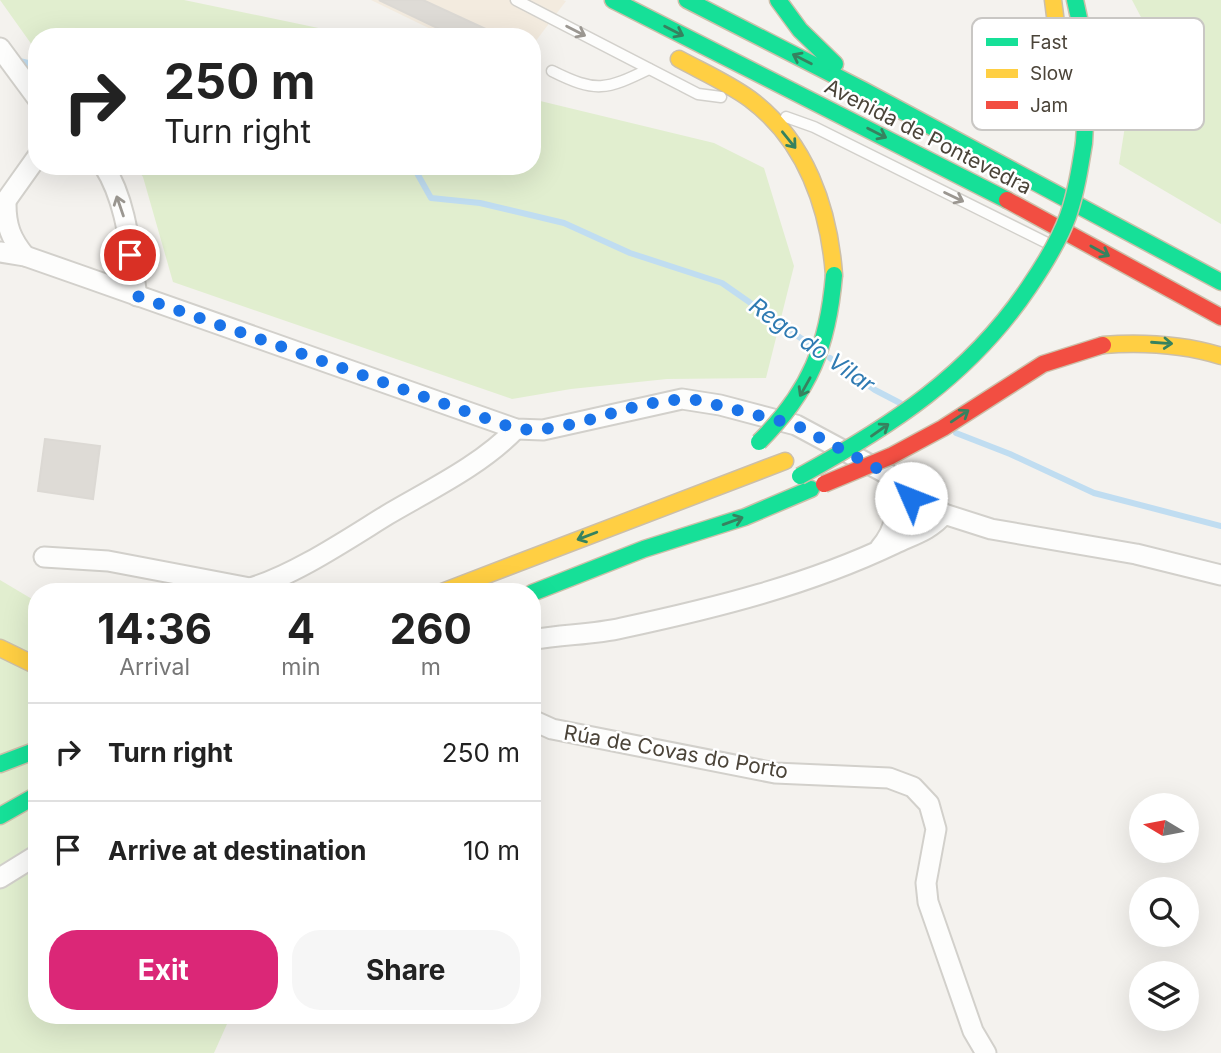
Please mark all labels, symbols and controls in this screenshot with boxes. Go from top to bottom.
legend [972,18,1204,130]
one-way arrow [663,24,684,38]
one-way arrow [565,25,586,39]
text: Fast [1030,31,1068,54]
text: 250 m [164,52,316,111]
one-way arrow [793,52,813,66]
icon: right [49,56,140,147]
text: Slow [1030,62,1073,85]
street label: Avenida de Pontevedra [821,73,1036,200]
text: Jam [1030,94,1068,117]
text: Turn right [164,112,311,151]
one-way arrow [866,127,887,141]
one-way arrow [781,130,797,148]
one-way arrow [943,190,964,204]
one-way arrow [113,195,125,217]
pin [100,225,160,285]
icon: arrive [111,236,149,274]
one-way arrow [1089,245,1110,258]
water label: Rego do Vilar [744,292,881,399]
one-way arrow [1151,337,1173,350]
one-way arrow [798,376,811,397]
one-way arrow [950,409,970,423]
one-way arrow [870,423,889,437]
position arrow [874,461,948,535]
one-way arrow [721,514,743,527]
one-way arrow [577,530,598,543]
text: 14:36 [97,603,212,654]
text: 4 [287,603,315,654]
text: 260 [390,603,472,654]
text: Arrival [119,653,190,681]
text: min [281,653,321,681]
text: m [421,653,441,681]
street label: Rúa de Covas do Porto [562,719,790,784]
icon: right [49,733,87,771]
text: Turn right [108,737,233,768]
text: 250 m [442,737,520,768]
north arrow [1129,793,1199,863]
map controls [1129,793,1199,1031]
icon: arrive [49,831,87,869]
text: Arrive at destination [108,835,367,866]
text: 10 m [463,835,520,866]
button: search [1129,877,1199,947]
button: Exit [49,930,278,1010]
button: Share [292,930,520,1010]
button: layers [1129,961,1199,1031]

